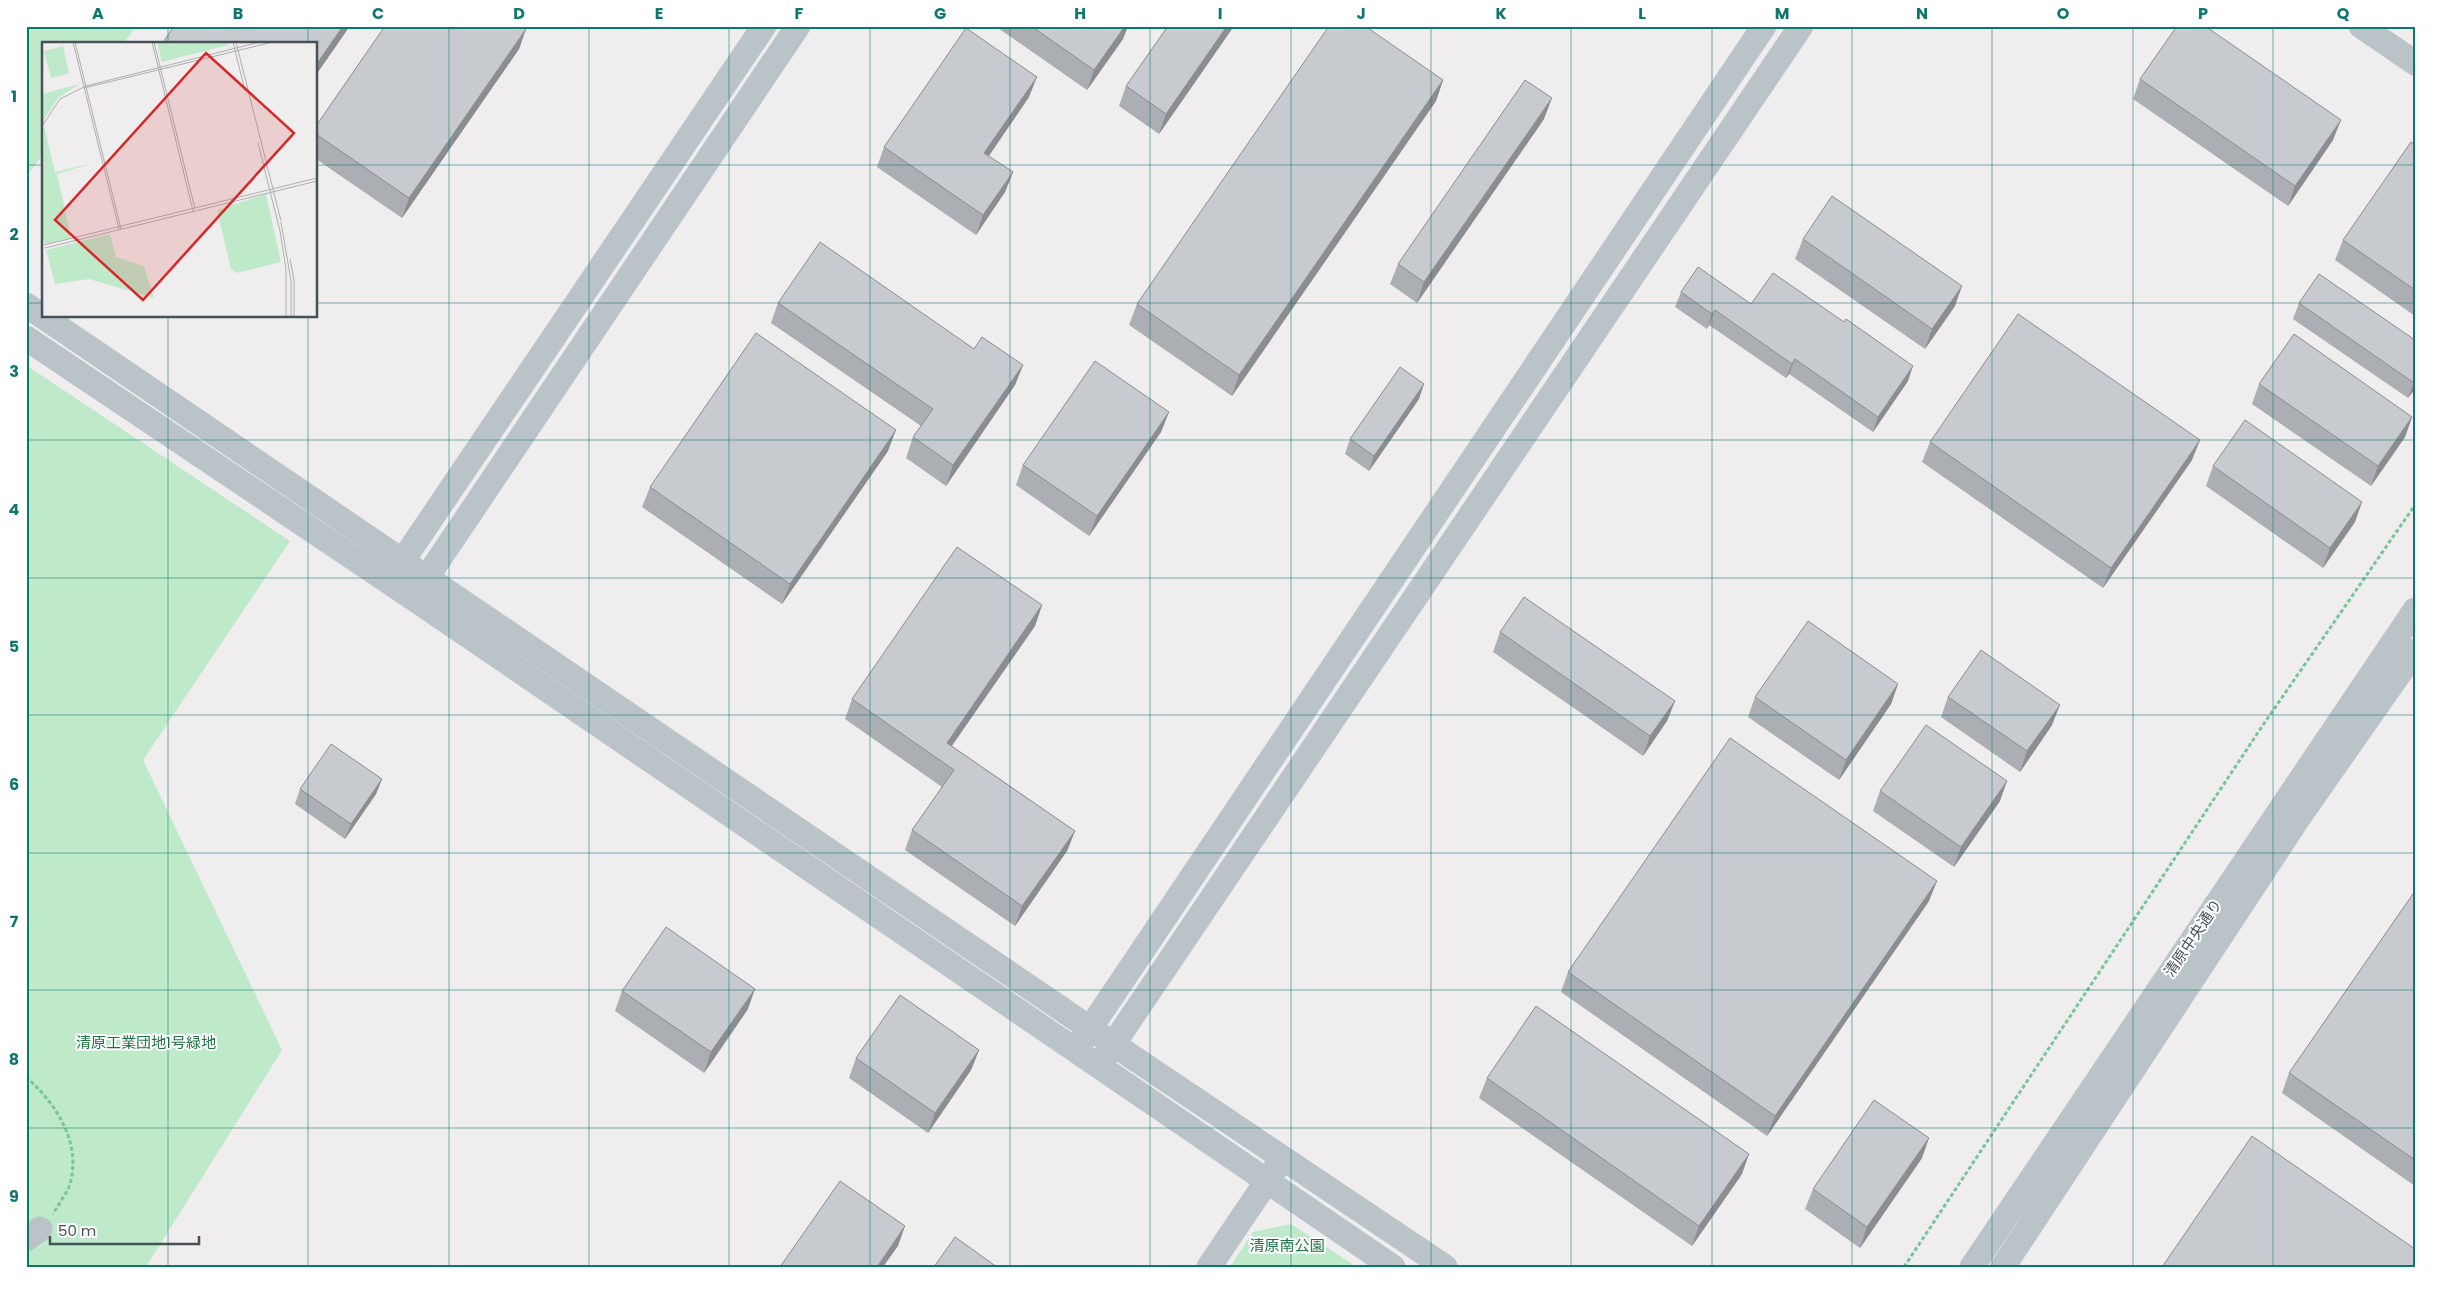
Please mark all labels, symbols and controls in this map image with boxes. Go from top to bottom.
text: A [92,2,104,25]
text: B [233,2,243,25]
text: C [372,2,384,25]
text: D [513,2,525,25]
text: E [655,2,663,25]
text: F [795,2,804,25]
text: G [934,2,946,25]
text: H [1074,2,1086,25]
text: I [1218,2,1222,25]
text: J [1356,2,1366,25]
text: K [1495,2,1507,25]
text: L [1638,2,1646,25]
text: M [1775,2,1789,25]
text: N [1916,2,1928,25]
text: O [2057,2,2070,25]
text: P [2198,2,2208,25]
text: Q [2337,2,2350,25]
inset map [42,42,318,318]
text: 1 [11,85,17,108]
text: 2 [9,223,19,246]
text: 3 [9,360,19,383]
text: 4 [9,498,20,521]
text: 5 [9,635,19,658]
text: 6 [9,773,19,796]
street label: 清原中央通り [2159,895,2226,981]
text: 7 [10,910,19,933]
park label: 清原工業団地1号緑地 [76,1032,216,1053]
text: 8 [9,1048,19,1071]
text: 9 [9,1185,19,1208]
scale bar [50,1213,199,1245]
text: 50 m [58,1220,96,1241]
park label: 清原南公園 [1249,1235,1325,1256]

